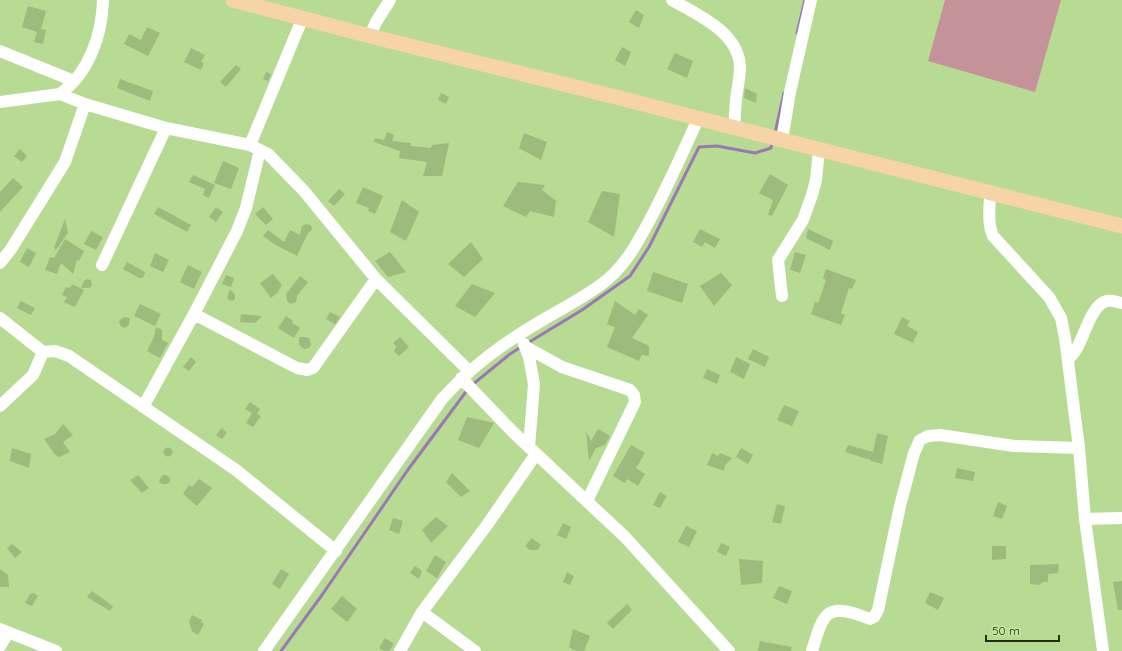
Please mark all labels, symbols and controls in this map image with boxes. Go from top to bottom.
scale bar [986,617,1059,643]
text: 50 m [992,623,1020,638]

